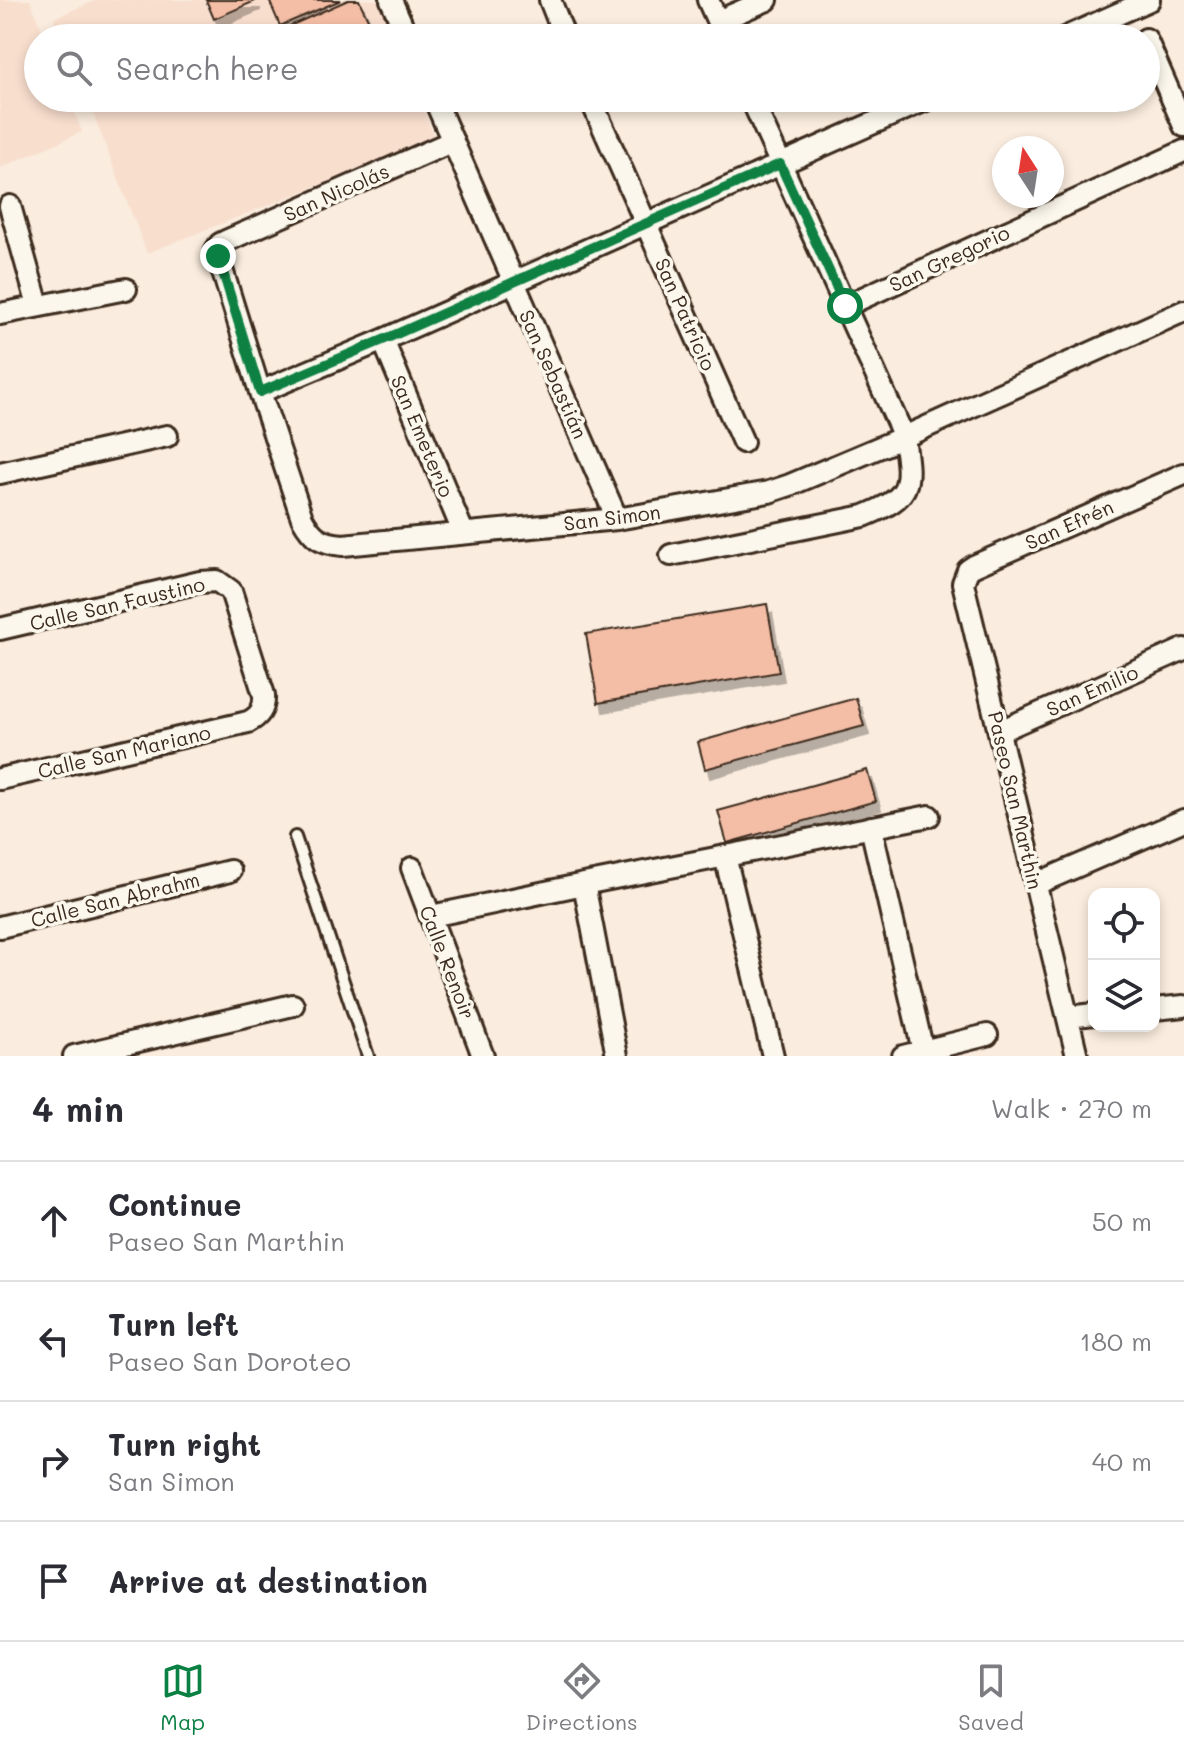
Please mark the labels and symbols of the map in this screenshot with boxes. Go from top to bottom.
north arrow [992,136,1064,208]
street label: San Nicolás [279,157,393,227]
street label: San Gregorio [885,219,1013,297]
route end [200,238,236,274]
street label: San Patricio [650,254,722,374]
route start [827,288,863,324]
street label: San Sebastián [514,306,594,442]
street label: San Emeterio [386,371,460,501]
street label: San Efrén [1021,493,1117,555]
street label: San Simon [562,498,662,536]
street label: Calle San Faustino [27,570,207,636]
street label: San Emilio [1042,658,1142,722]
street label: Paseo San Marthin [983,708,1049,892]
street label: Calle San Mariano [35,718,213,784]
street label: Calle San Abrahm [28,865,202,933]
street label: Calle Renoir [414,901,482,1023]

